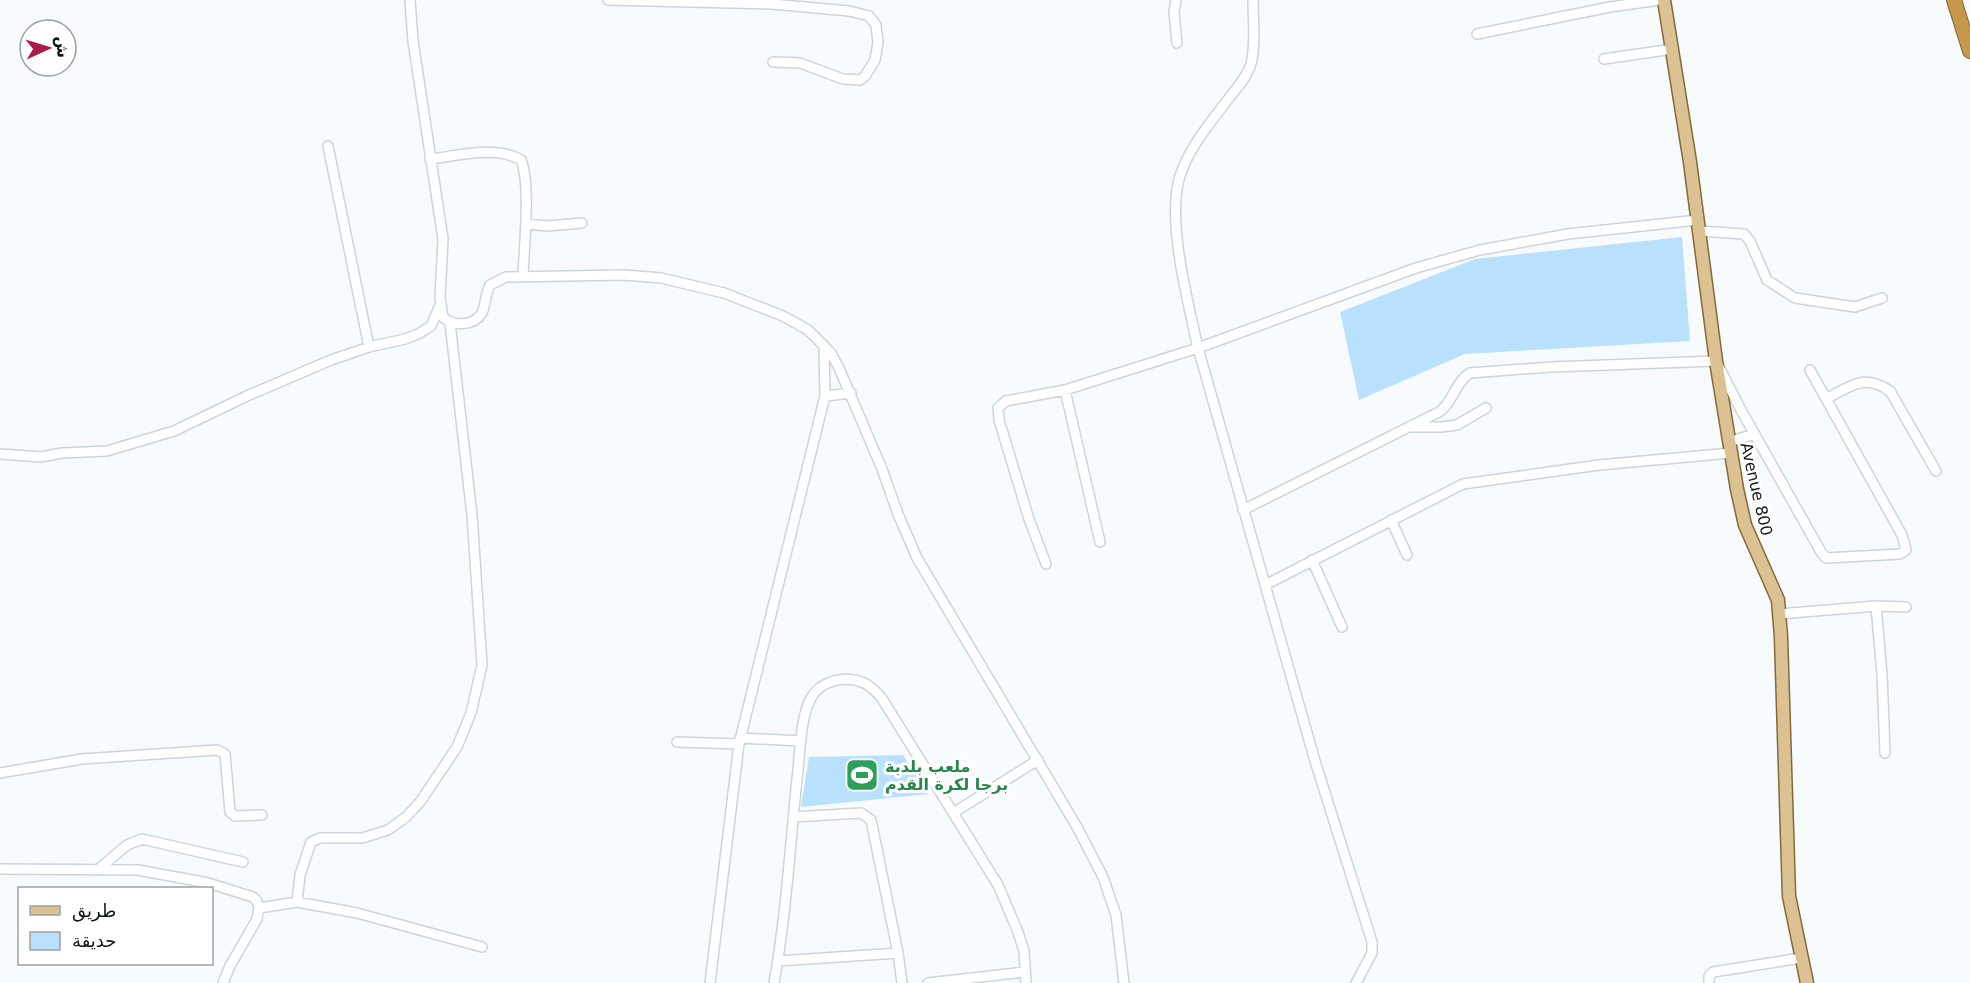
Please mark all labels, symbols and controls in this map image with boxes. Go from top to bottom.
north arrow [18,18,78,78]
text: ش [52,35,73,59]
street label: Avenue 800 [1737,441,1776,538]
sports icon: ملعب بلدبة برجا لكرة القدم [844,757,880,793]
place label: ملعب بلدبة برجا لكرة القدم [885,757,1008,794]
legend [18,887,213,965]
text: طريق [72,900,116,922]
text: حديقة [72,930,116,951]

